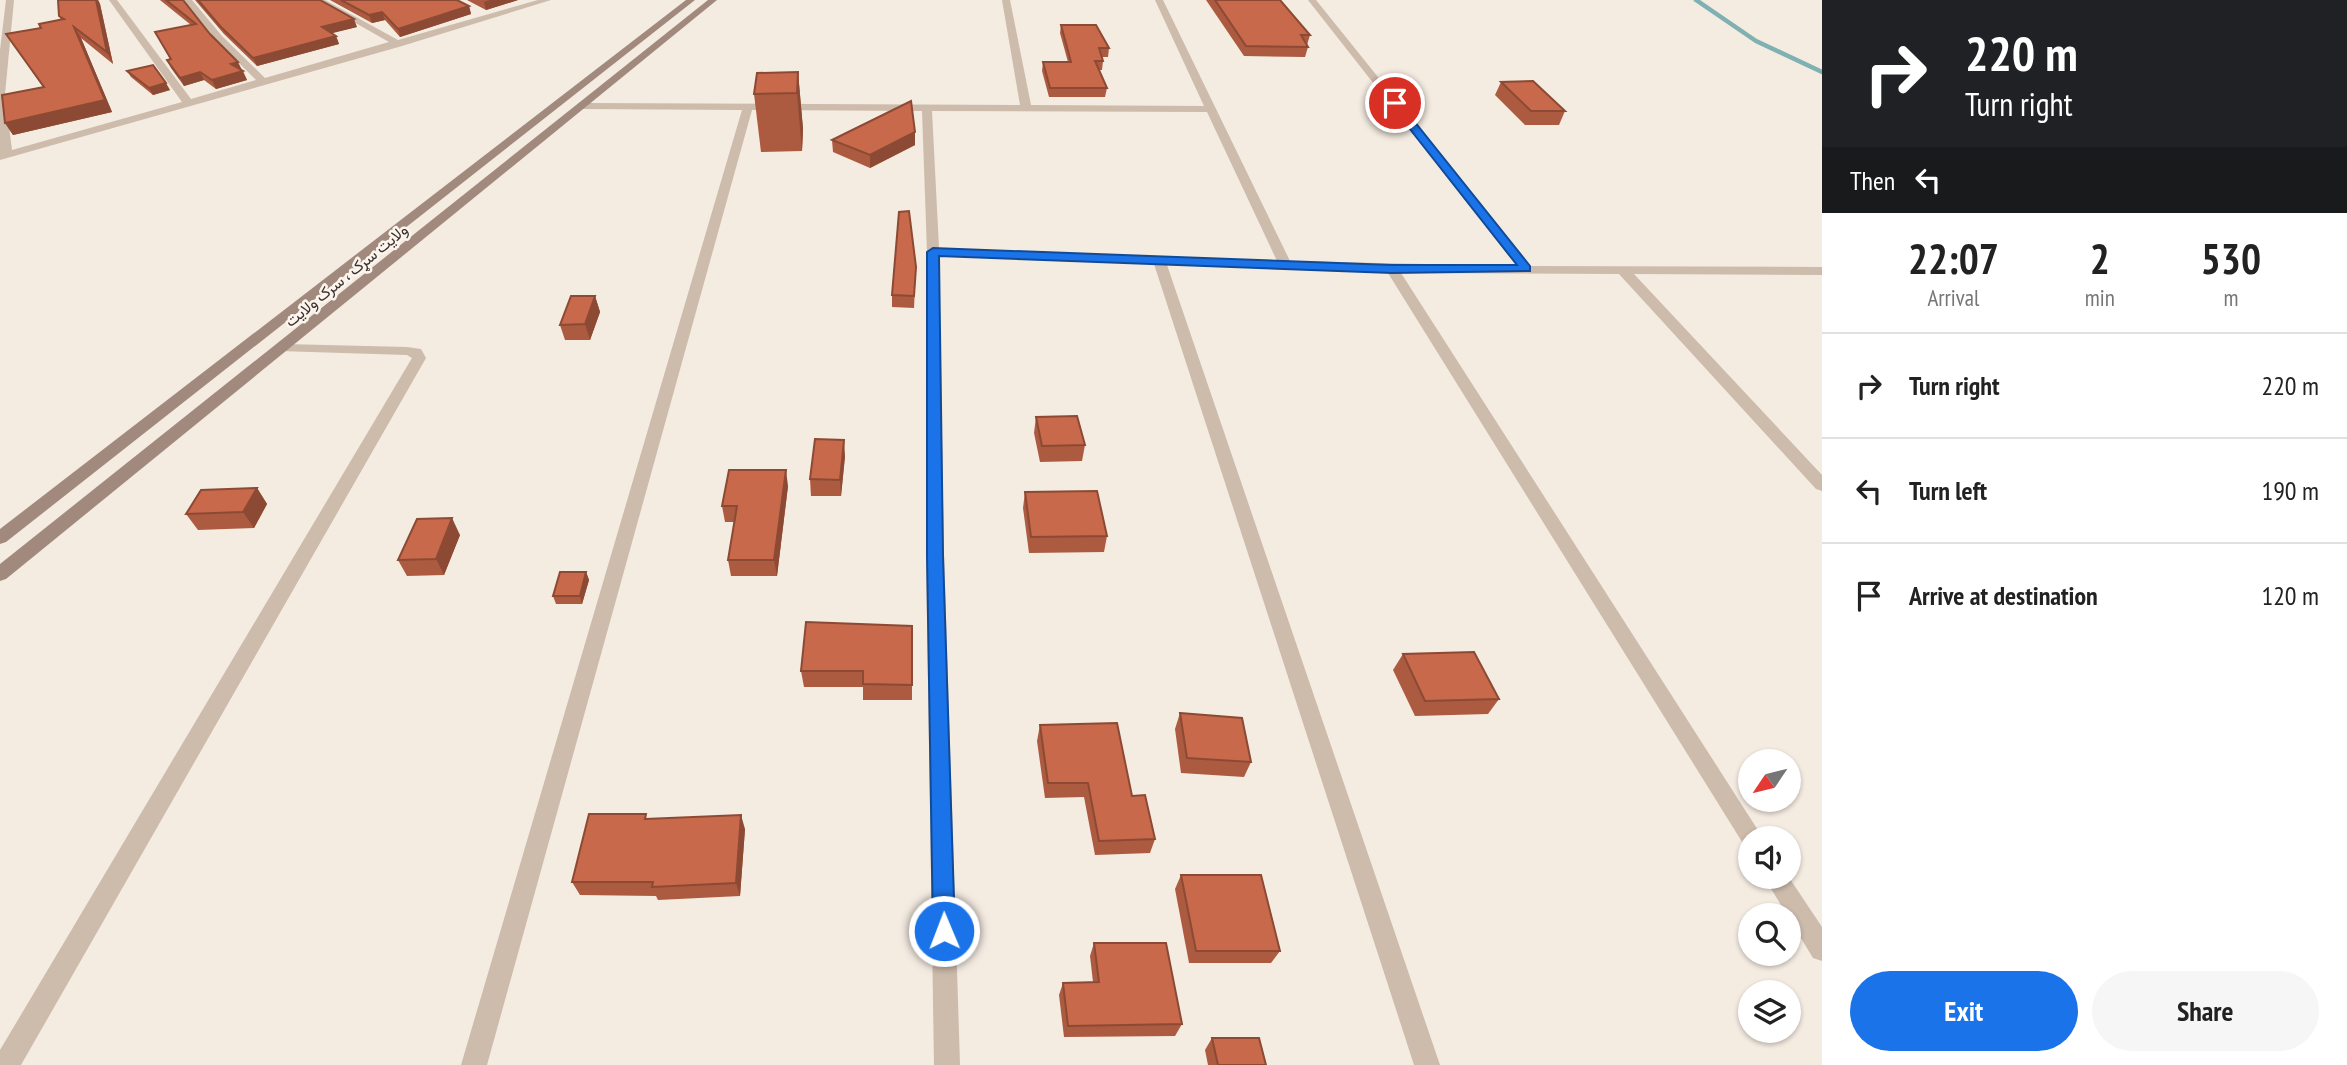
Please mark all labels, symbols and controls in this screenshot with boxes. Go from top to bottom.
text: 220 m [1965,21,2078,85]
icon: right [1850,28,1941,119]
pin [1365,73,1425,133]
text: Turn right [1965,83,2073,125]
icon: arrive [1376,84,1414,122]
icon: left [1909,161,1947,199]
text: Then [1850,164,1895,197]
street label: ولایت سړک ، سرک ولایت [280,219,413,332]
text: 22:07 [1908,231,1999,286]
text: 2 [2090,231,2110,286]
text: 530 [2201,231,2261,286]
text: Arrival [1927,283,1979,312]
text: min [2085,283,2115,312]
text: m [2223,283,2238,312]
icon: right [1850,367,1888,405]
text: Turn right [1909,369,2000,402]
text: 220 m [2261,369,2319,402]
icon: left [1850,472,1888,510]
text: Turn left [1909,474,1987,507]
text: 190 m [2261,474,2319,507]
icon: arrive [1850,577,1888,615]
text: Arrive at destination [1909,579,2098,612]
text: 120 m [2261,579,2319,612]
north arrow [1738,749,1801,812]
map controls [1738,749,1801,1043]
button: sound [1738,826,1801,889]
position arrow [907,894,981,968]
button: search [1738,903,1801,966]
button: Exit [1850,971,2078,1051]
button: Share [2092,971,2319,1051]
button: layers [1738,980,1801,1043]

